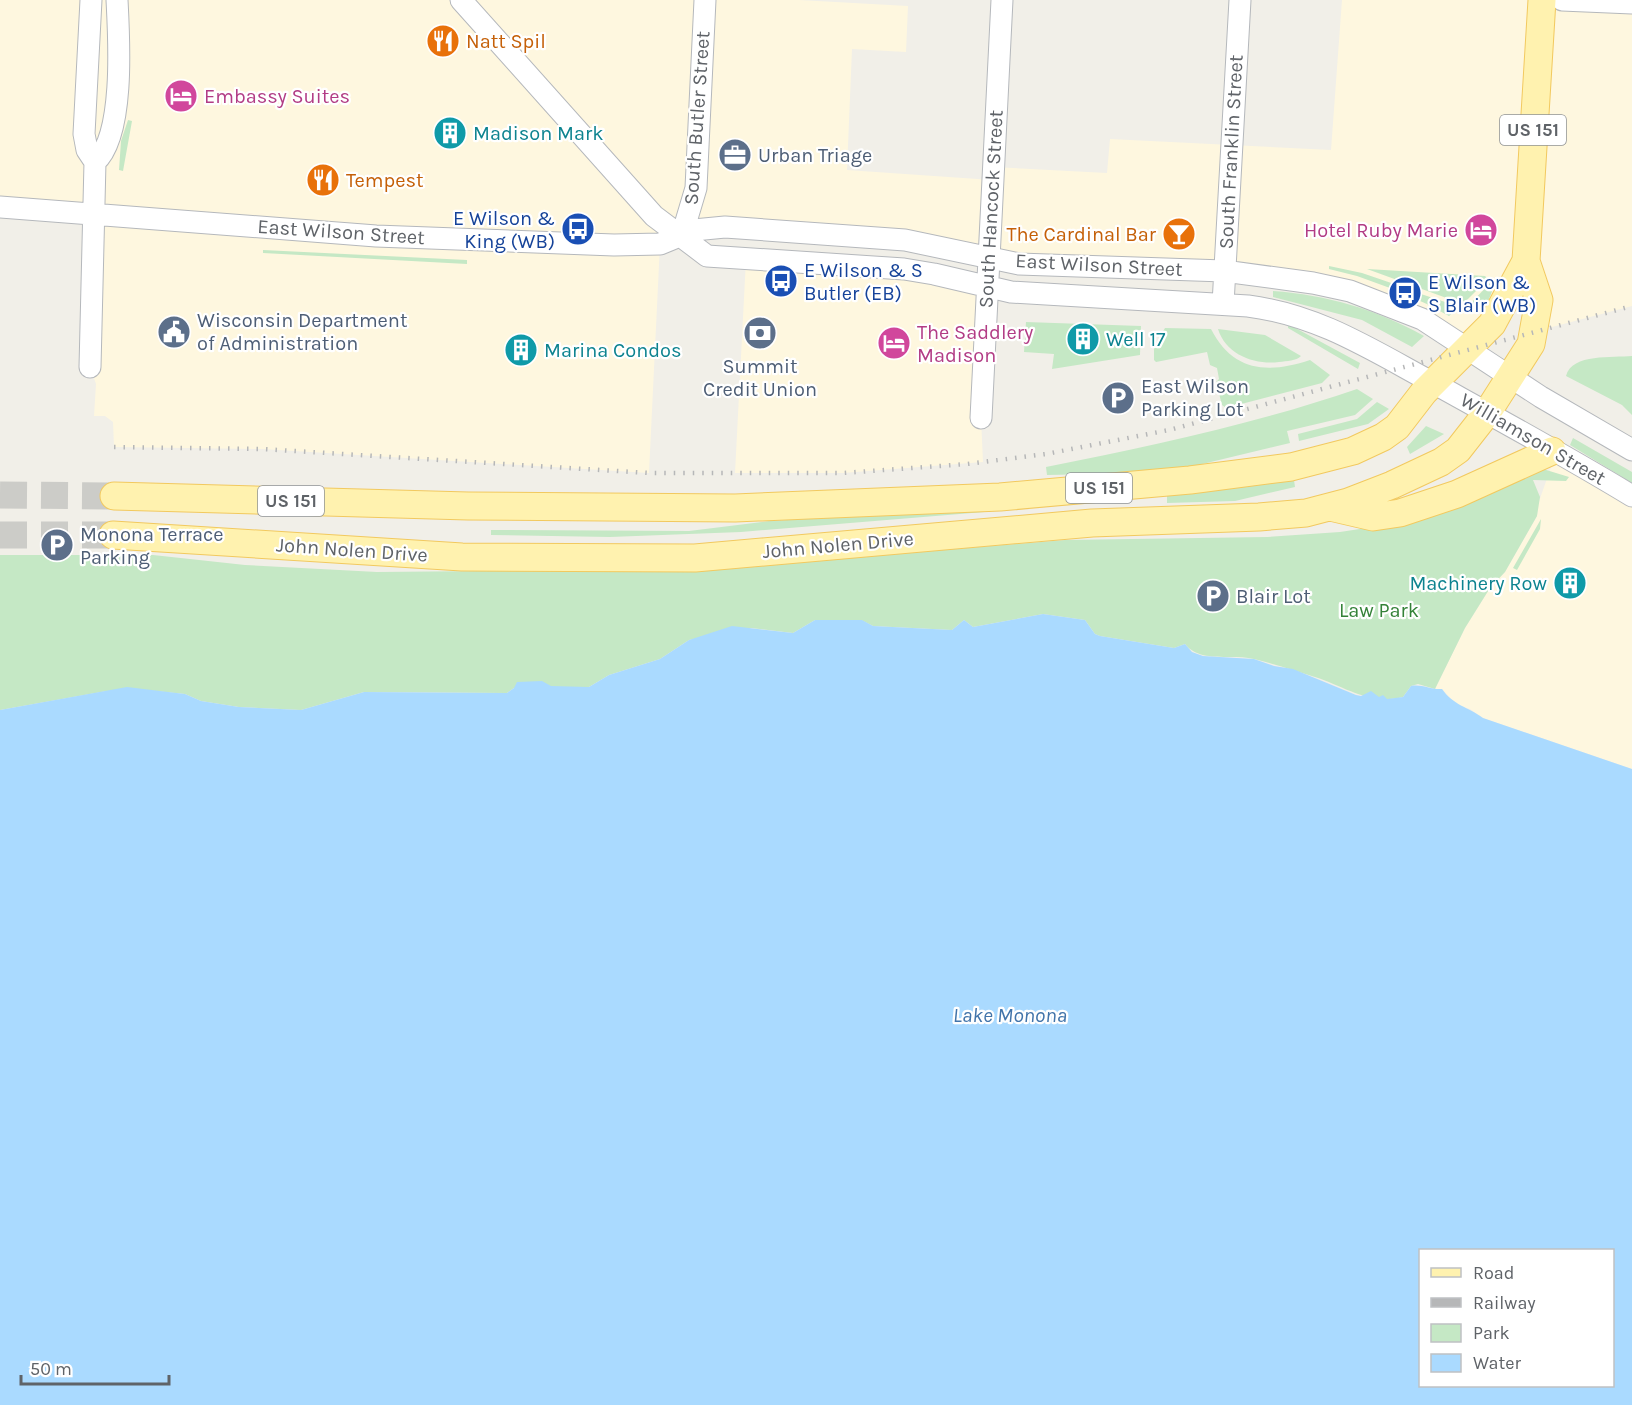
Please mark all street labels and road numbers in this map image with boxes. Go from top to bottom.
street label: South Butler Street [679,30,715,206]
street label: South Franklin Street [1214,54,1248,250]
street label: South Hancock Street [974,109,1008,309]
road number: US 151 [1500,115,1566,145]
street label: East Wilson Street [257,215,426,249]
street label: East Wilson Street [1015,249,1184,281]
street label: Williamson Street [1456,388,1610,490]
road number: US 151 [1066,473,1132,503]
road number: US 151 [258,486,324,516]
street label: John Nolen Drive [761,527,915,563]
street label: John Nolen Drive [275,533,429,567]

